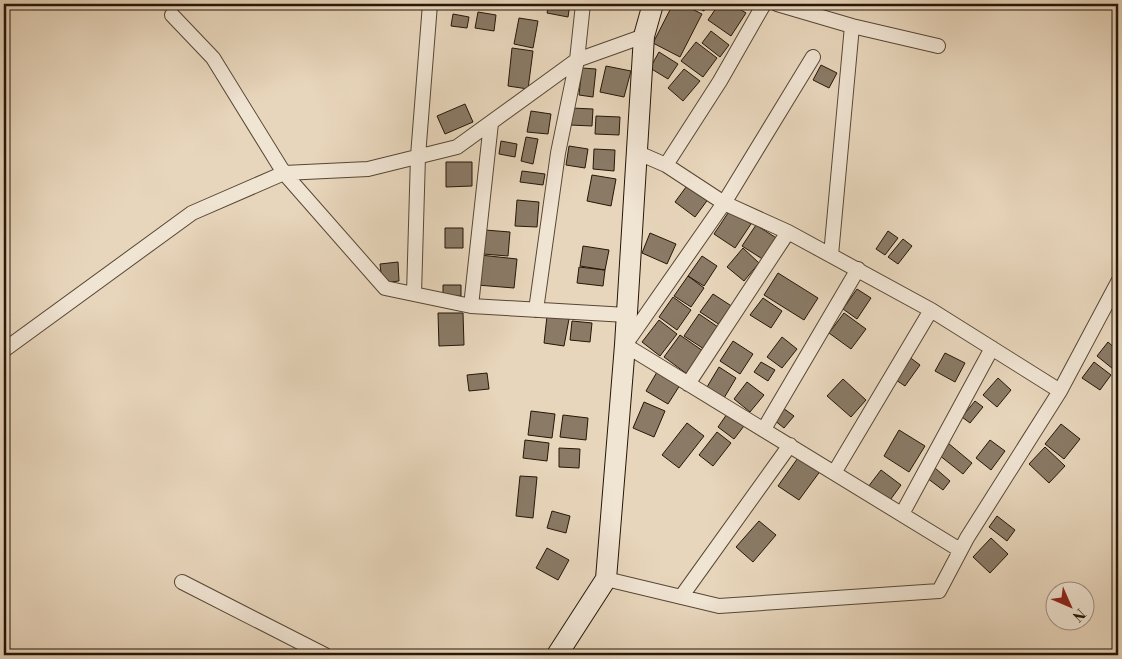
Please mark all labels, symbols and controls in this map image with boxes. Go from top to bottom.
north arrow [1044,582,1094,632]
text: N [1068,604,1089,625]

